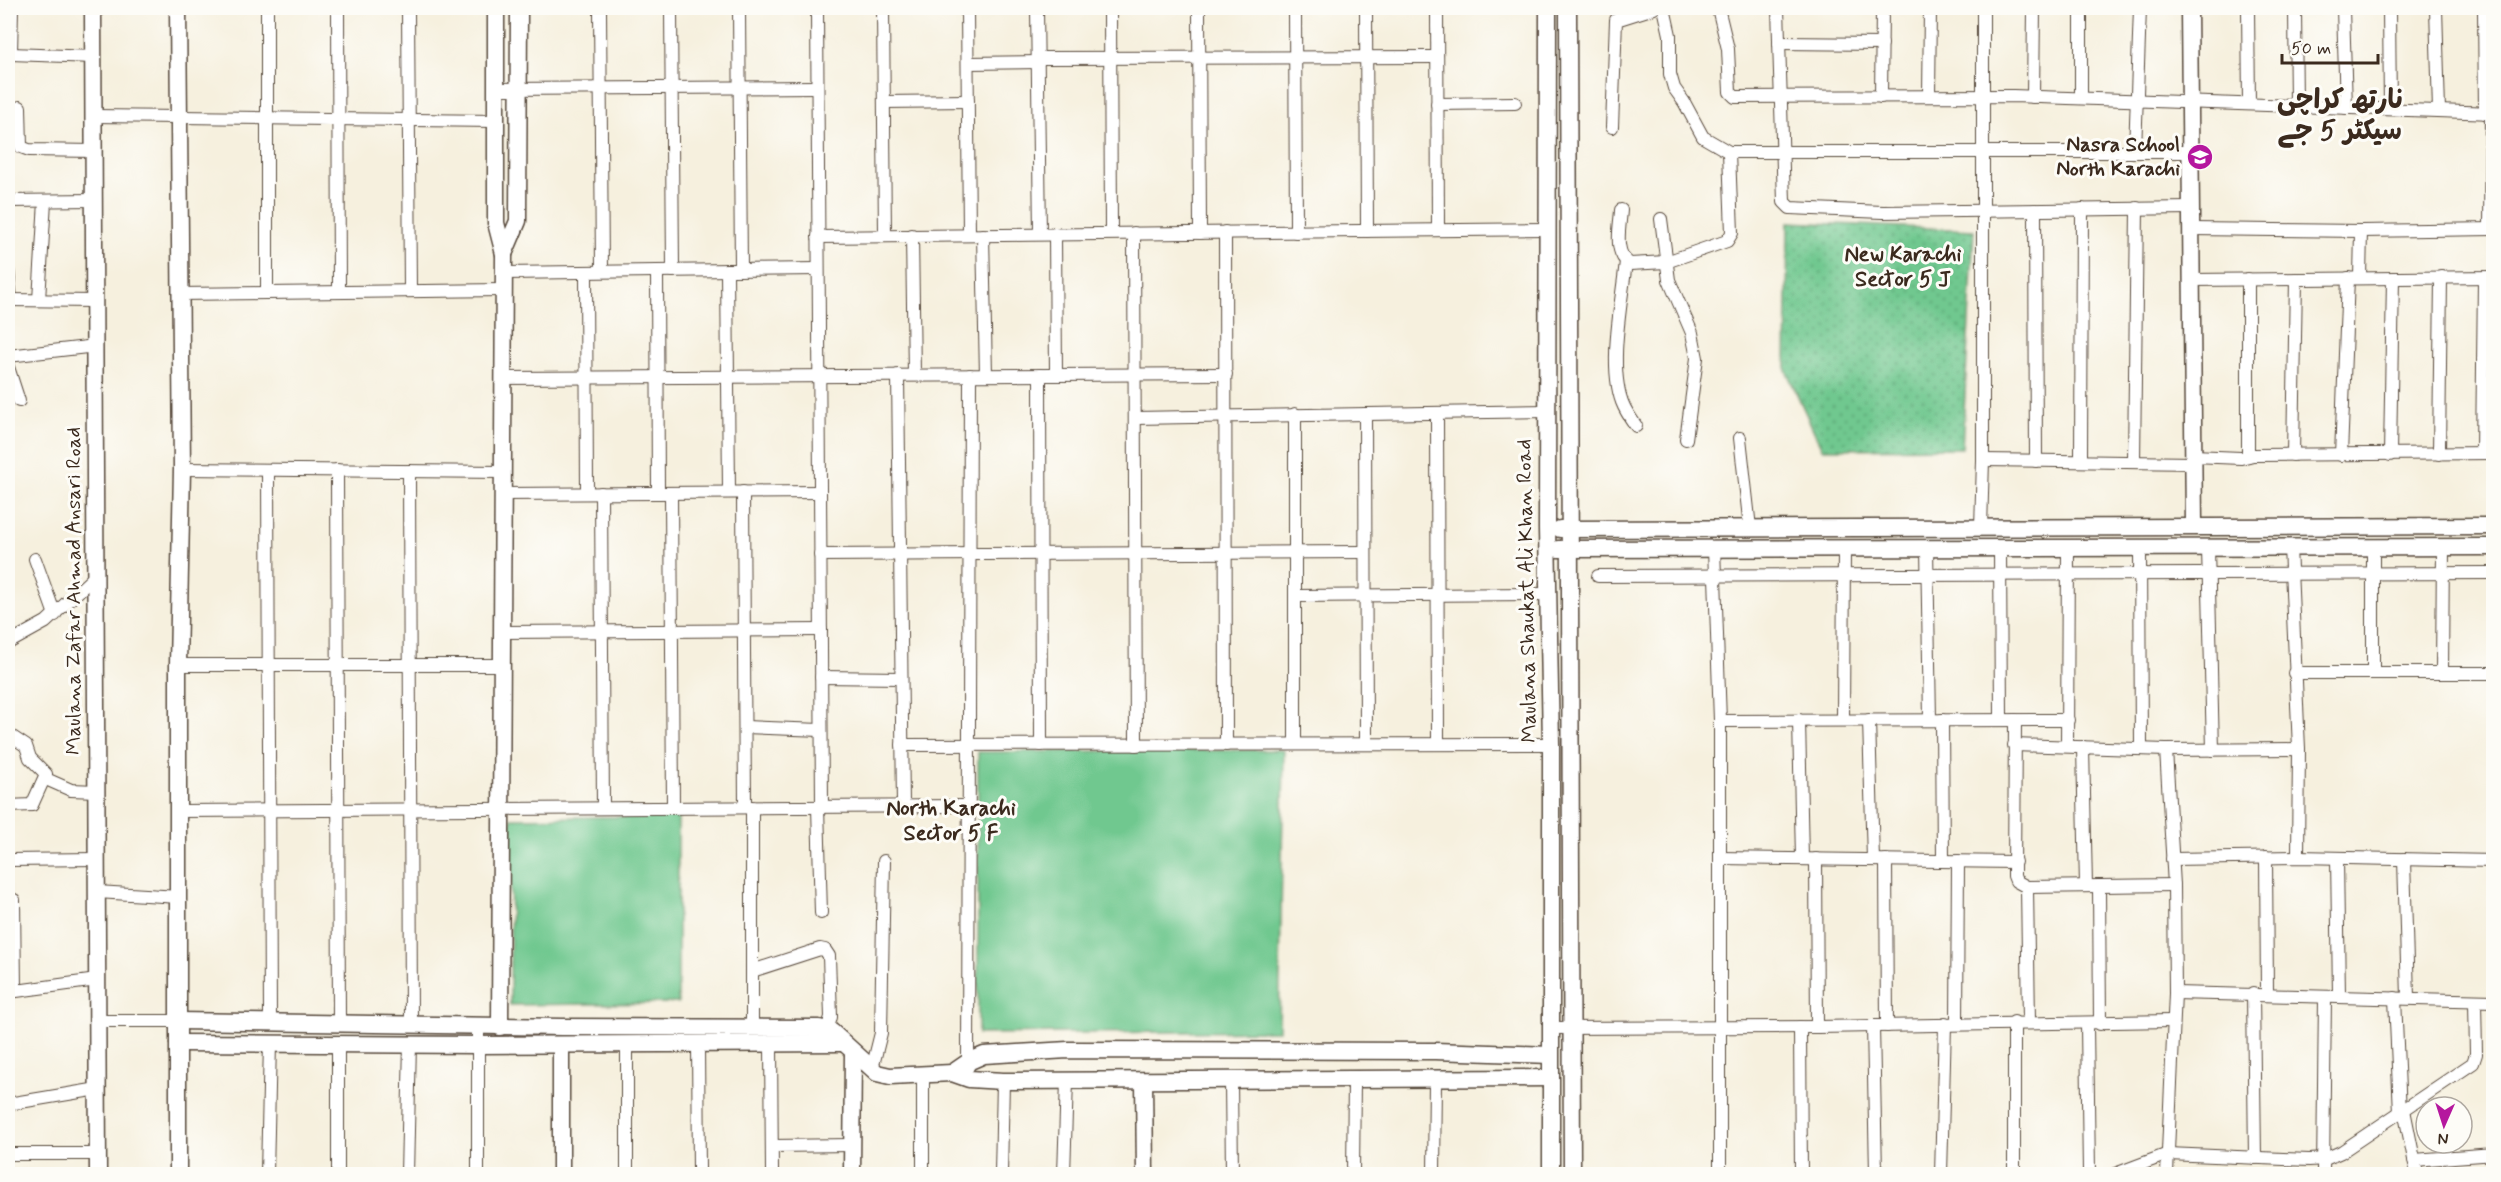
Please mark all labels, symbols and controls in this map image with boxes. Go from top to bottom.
scale bar [2282,27,2378,65]
text: 50 m [2291,37,2331,61]
district label: نارتھ کراچی سیکٹر 5 جے [2277,83,2403,149]
place label: Nasra School North Karachi [2056,131,2180,183]
school or university icon: Nasra School North Karachi [2185,142,2215,172]
district label: New Karachi Sector 5 J [1844,241,1962,294]
street label: Maulana Zafar Ahmad Ansari Road [60,427,88,755]
street label: Maulana Shaukat Ali Khan Road [1510,439,1544,743]
district label: North Karachi Sector 5 F [886,795,1016,848]
north arrow [2414,1095,2474,1155]
text: N [2437,1128,2449,1149]

